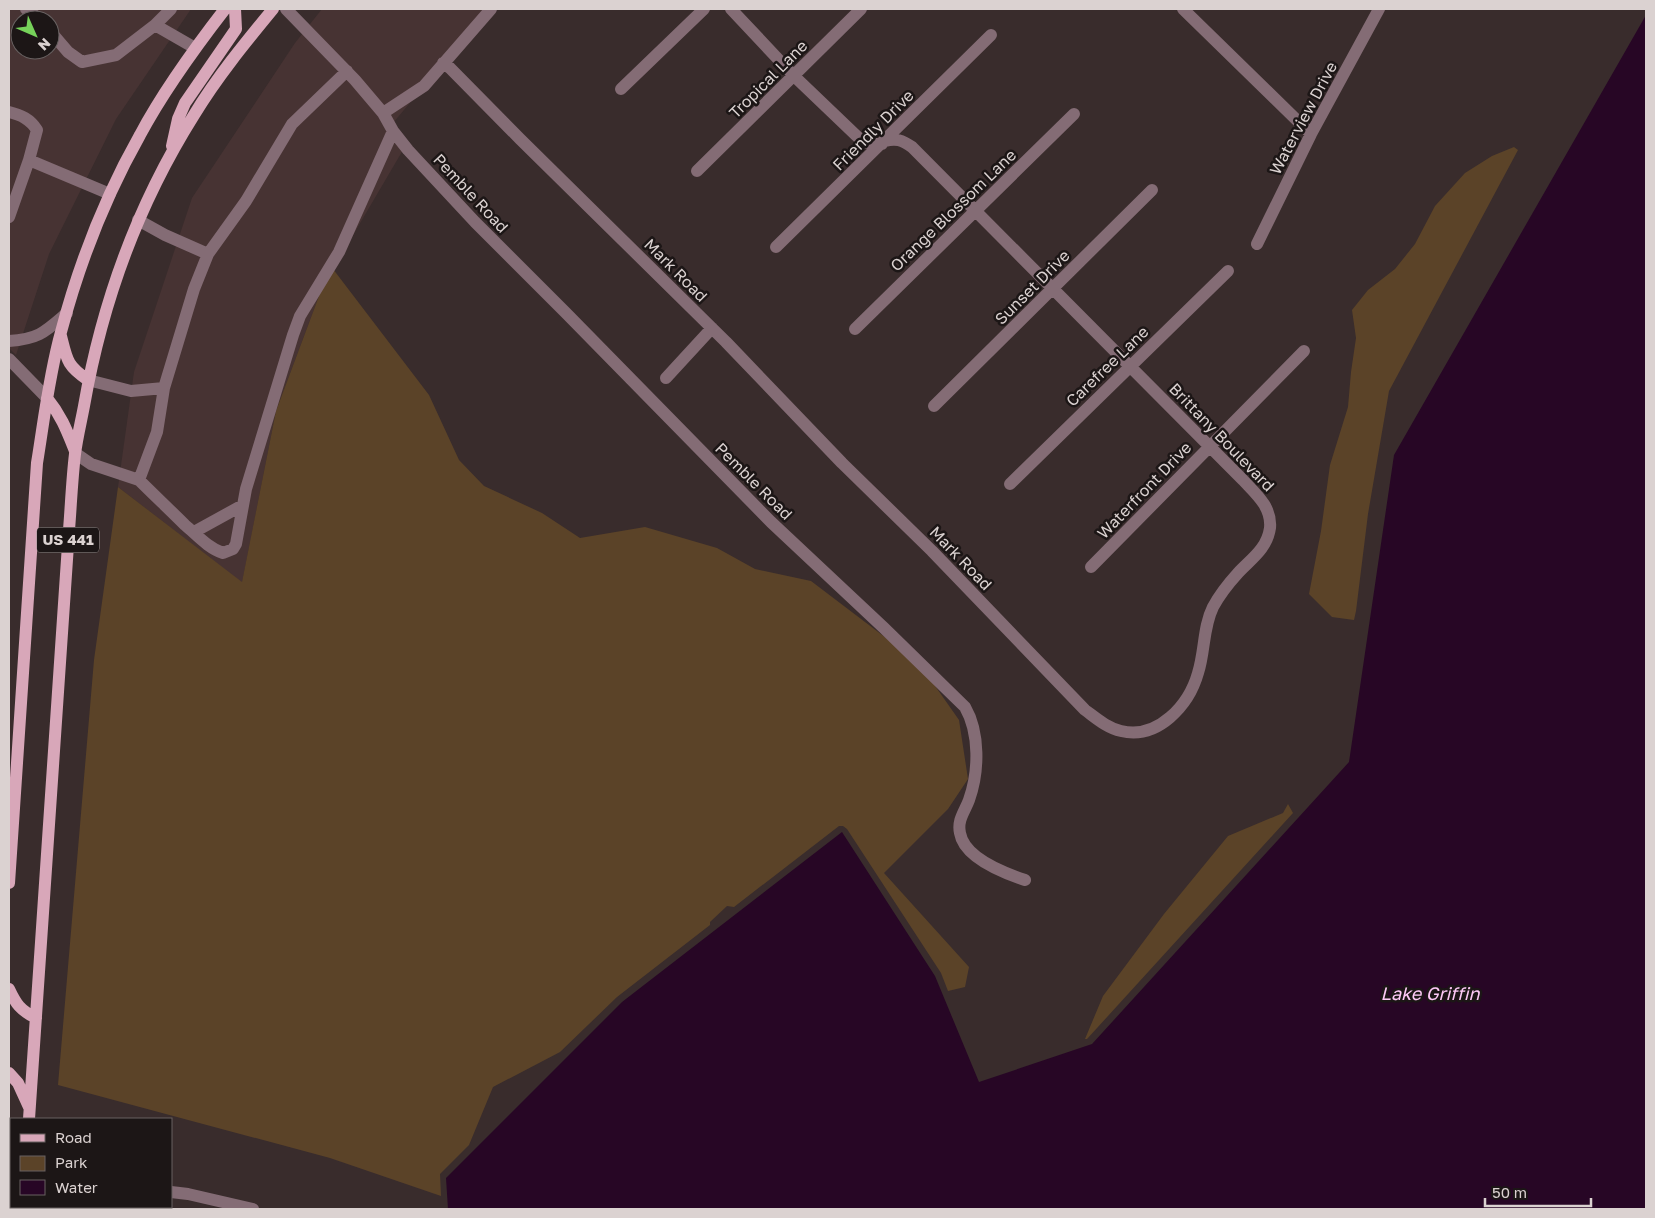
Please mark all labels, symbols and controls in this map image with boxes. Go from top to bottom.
north arrow [10,10,60,60]
text: N [35,35,54,54]
street label: Tropical Lane [725,36,811,122]
street label: Waterview Drive [1265,58,1341,178]
street label: Friendly Drive [828,85,918,175]
street label: Orange Blossom Lane [886,145,1020,275]
street label: Pemble Road [429,149,513,237]
street label: Mark Road [640,234,712,306]
street label: Sunset Drive [990,245,1074,329]
street label: Carefree Lane [1062,322,1152,410]
street label: Brittany Boulevard [1165,379,1279,495]
street label: Waterfront Drive [1093,437,1195,543]
street label: Pemble Road [711,438,797,524]
street label: Mark Road [926,522,996,594]
road number: US 441 [37,528,99,552]
water label: Lake Griffin [1380,982,1480,1004]
legend [10,1118,172,1208]
text: Road [55,1128,92,1146]
text: Park [55,1153,88,1171]
scale bar [1485,1176,1591,1208]
text: Water [55,1178,98,1196]
text: 50 m [1492,1183,1527,1201]

